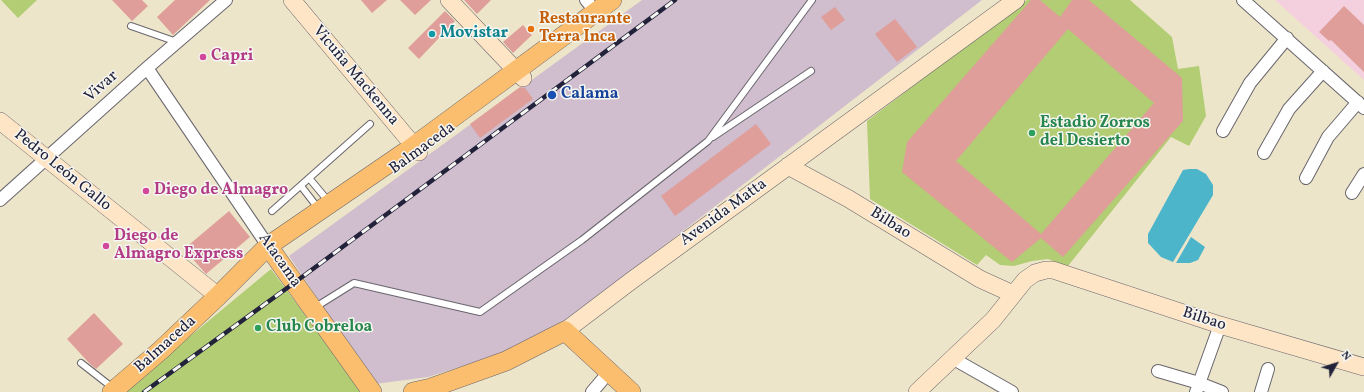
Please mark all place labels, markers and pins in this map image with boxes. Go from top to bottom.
place label: Restaurante Terra Inca [539,10,631,48]
place label: Movistar [440,24,508,44]
marker: Restaurante Terra Inca [526,24,536,34]
marker: Movistar [427,29,437,39]
place label: Capri [211,47,253,67]
marker: Capri [198,52,208,62]
place label: Calama [561,85,618,105]
marker: Calama [546,89,558,101]
place label: Estadio Zorros del Desierto [1040,114,1150,152]
marker: Estadio Zorros del Desierto [1027,128,1037,138]
place label: Diego de Almagro [154,181,288,201]
marker: Diego de Almagro [141,186,151,196]
place label: Diego de Almagro Express [114,227,243,265]
marker: Diego de Almagro Express [101,241,111,251]
place label: Club Cobreloa [266,318,372,338]
marker: Club Cobreloa [253,323,263,333]

